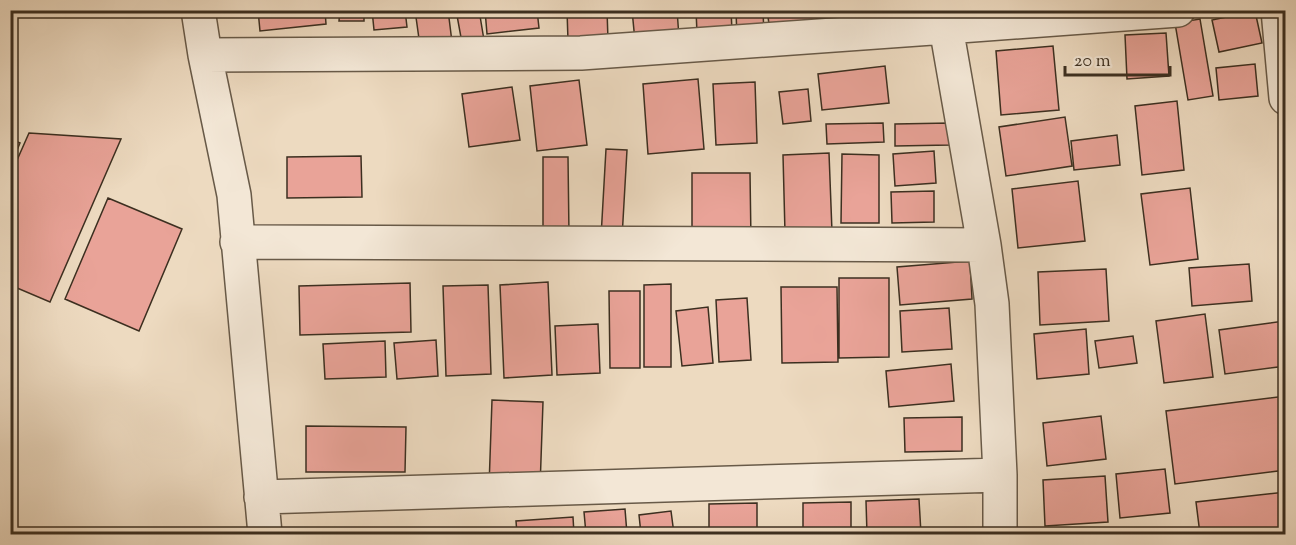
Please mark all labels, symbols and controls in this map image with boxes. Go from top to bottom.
scale bar [1065,39,1170,77]
text: 20 m [1074,49,1111,75]

